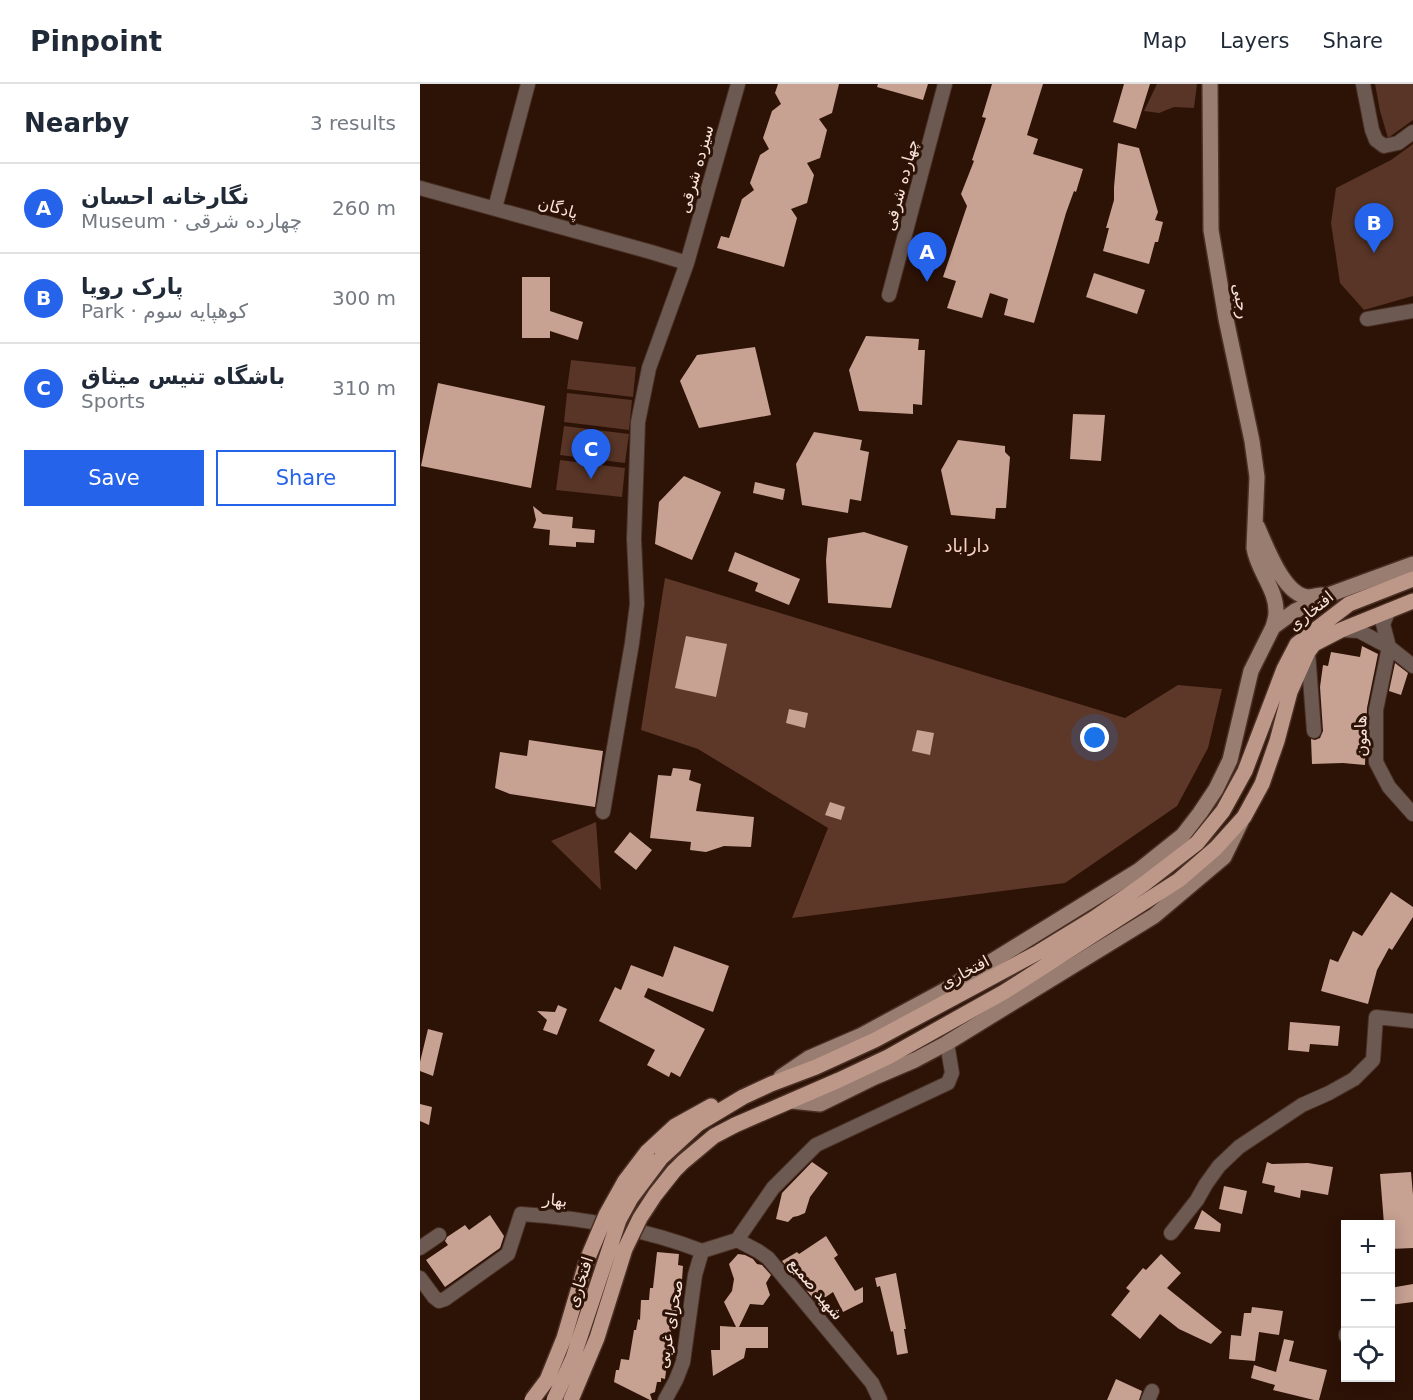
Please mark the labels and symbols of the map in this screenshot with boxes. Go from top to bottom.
street label: سیزده شرقی [674,123,719,216]
street label: چهارده شرقی [880,137,923,233]
street label: پادگان [536,193,580,224]
pin: B [1354,204,1394,253]
pin: A [908,232,946,282]
street label: رجبی [1228,282,1253,320]
pin: C [572,430,610,479]
district label: داراباد [944,535,990,556]
street label: افتخاری [1285,587,1338,636]
street label: هامون [1351,715,1372,757]
your location [1080,723,1109,752]
street label: افتخاری [937,951,993,994]
street label: بهار [541,1189,568,1212]
street label: افتخاری [563,1254,598,1310]
street label: شهید صمیع [784,1254,847,1325]
street label: صحرای غربی [653,1278,688,1370]

